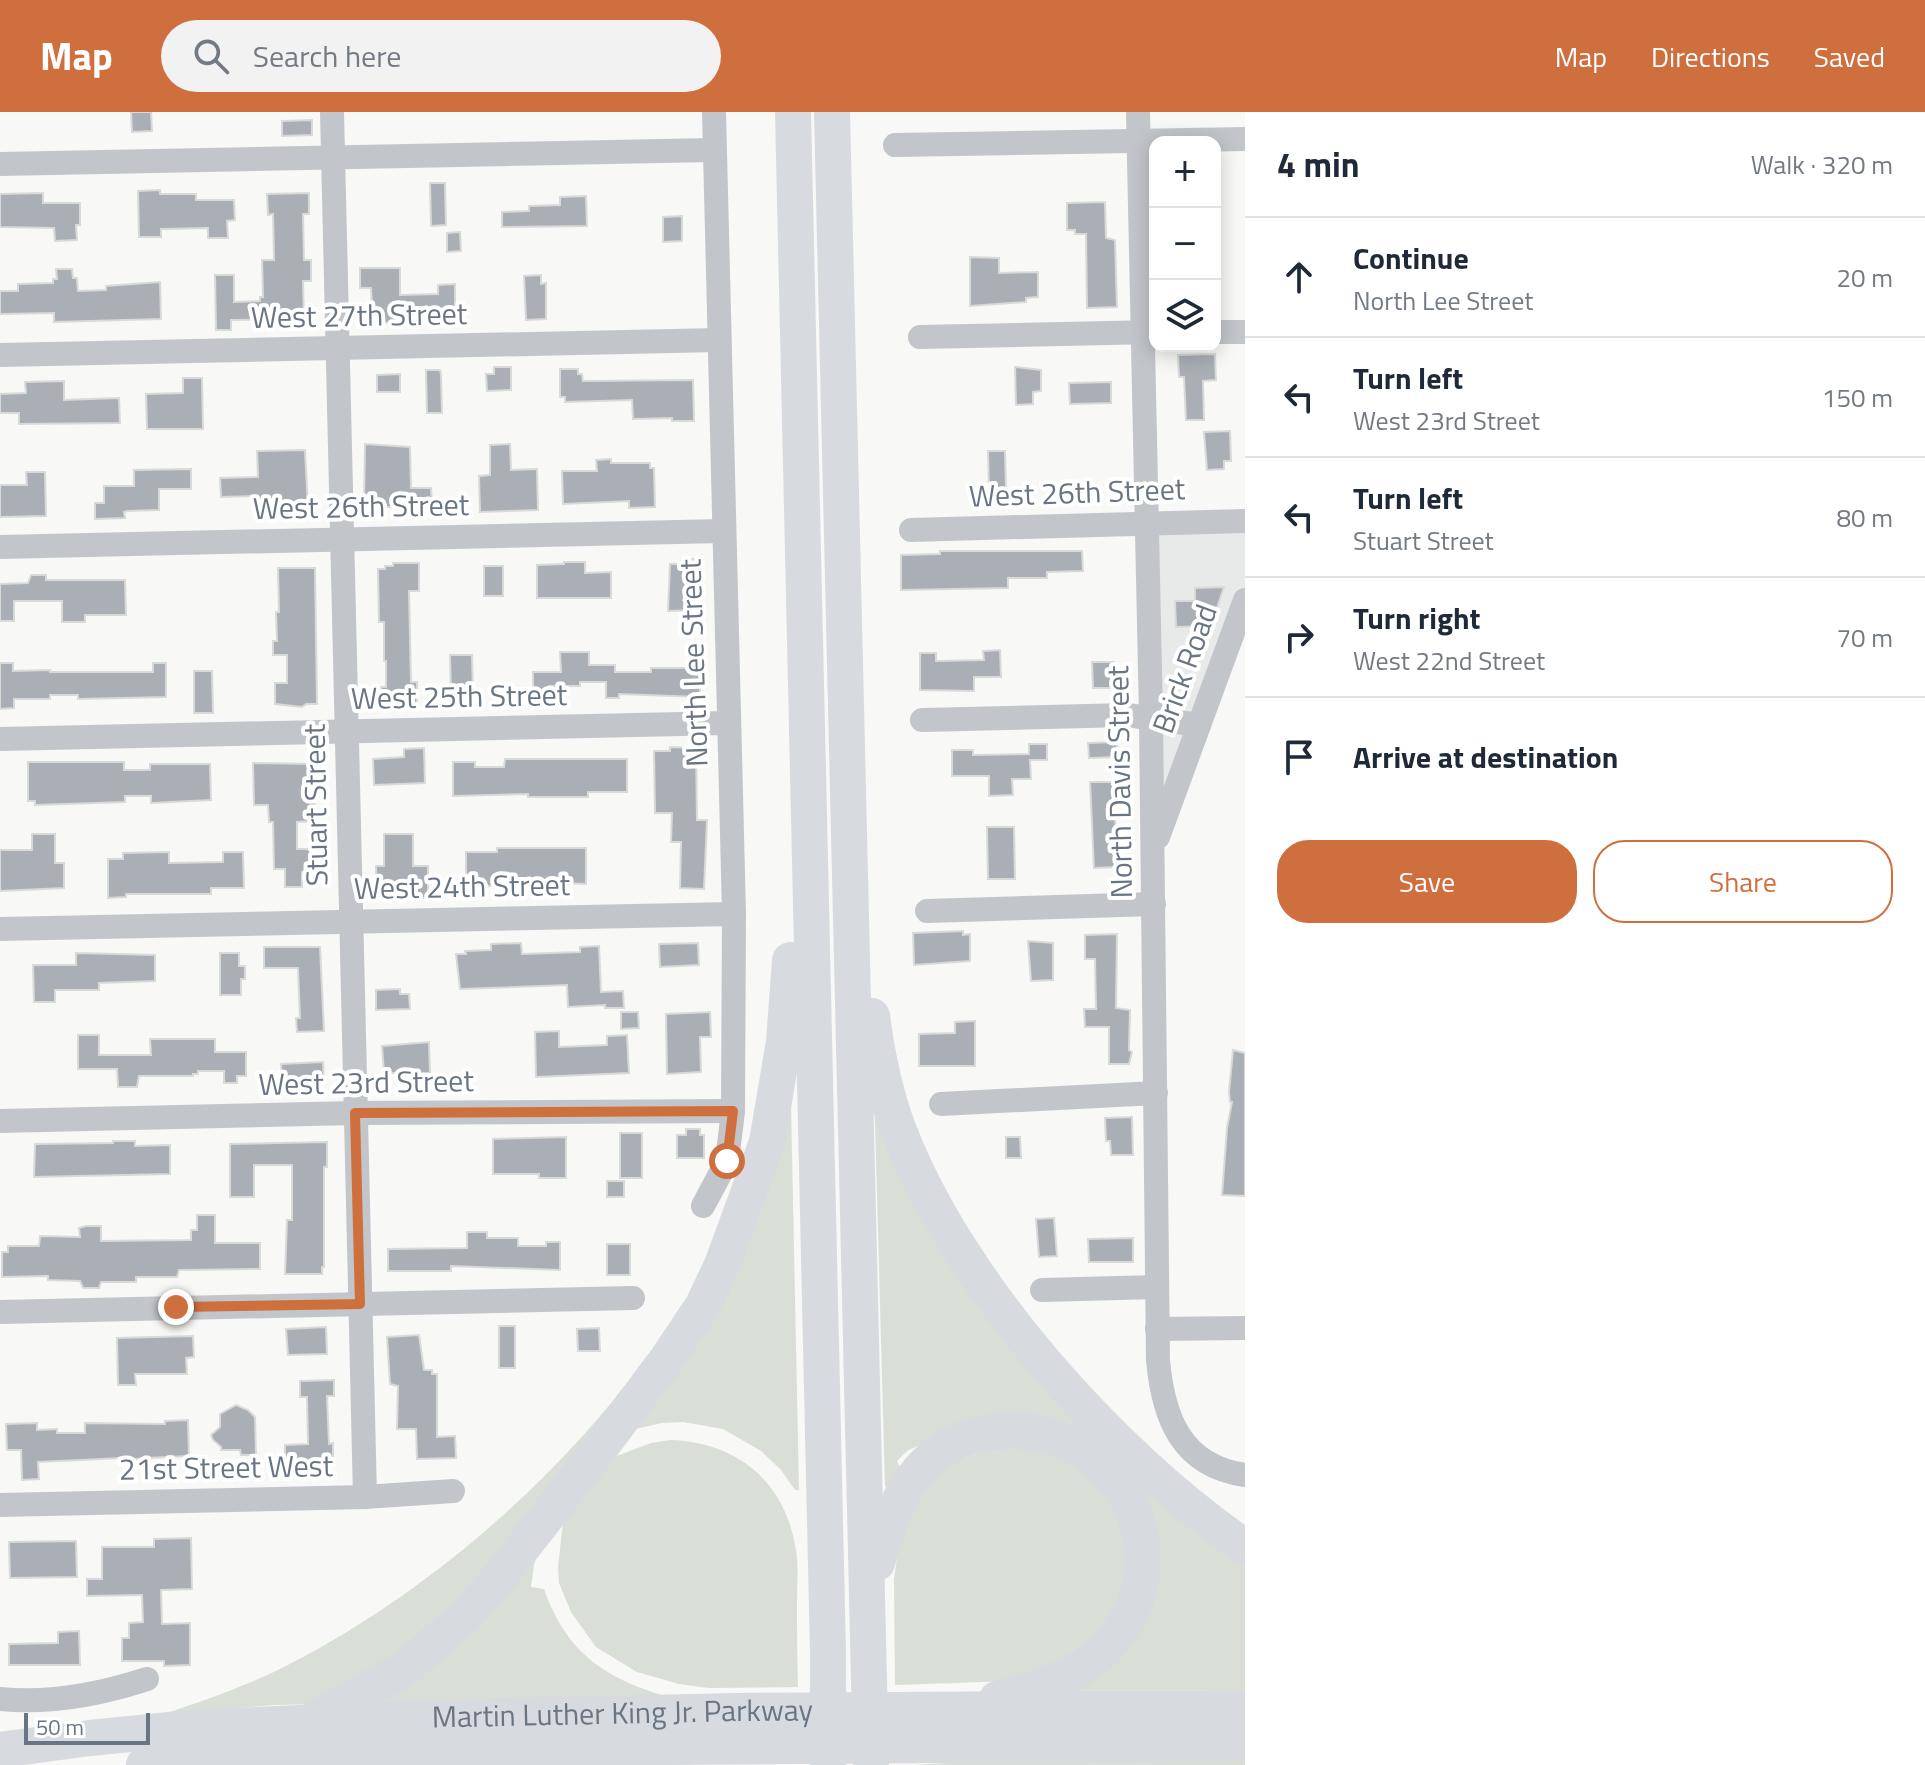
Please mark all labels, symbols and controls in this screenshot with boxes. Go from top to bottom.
search box [161,20,721,92]
text: Map [40,27,113,85]
text: Search here [253,33,402,79]
icon: search [189,34,233,78]
text: Map [1555,35,1607,78]
text: Directions [1651,35,1770,78]
text: Saved [1814,35,1885,78]
map controls [1149,136,1221,352]
button: + [1149,136,1221,208]
text: 4 min [1277,138,1360,190]
text: Walk · 320 m [1751,145,1893,184]
button: − [1149,208,1221,280]
text: Continue [1353,235,1469,281]
icon: ahead [1277,255,1321,299]
text: 20 m [1836,258,1893,297]
button: layers [1149,280,1221,352]
text: North Lee Street [1353,281,1533,320]
street label: West 27th Street [250,290,468,340]
text: Turn left [1353,355,1463,401]
icon: left [1277,375,1321,419]
text: 150 m [1822,378,1893,417]
text: West 23rd Street [1353,401,1540,440]
street label: West 26th Street [968,465,1186,519]
text: Turn left [1353,475,1463,521]
street label: West 26th Street [252,481,470,531]
icon: left [1277,495,1321,539]
text: 80 m [1836,498,1893,537]
text: Stuart Street [1353,521,1494,560]
street label: North Lee Street [666,558,720,768]
text: Turn right [1353,595,1481,641]
street label: Brick Road [1139,598,1229,740]
icon: right [1277,615,1321,659]
text: 70 m [1836,618,1893,657]
text: West 22nd Street [1353,641,1545,680]
street label: North Davis Street [1094,665,1144,899]
street label: West 25th Street [350,671,568,721]
street label: Stuart Street [291,723,339,887]
text: Arrive at destination [1353,734,1618,780]
icon: arrive [1277,735,1321,779]
button: Save [1277,840,1577,923]
button: Share [1593,840,1893,923]
street label: West 24th Street [353,861,571,911]
street label: West 23rd Street [258,1057,475,1107]
route start [709,1143,745,1179]
route end [158,1289,194,1325]
street label: 21st Street West [118,1442,334,1492]
street label: Martin Luther King Jr. Parkway [431,1687,813,1740]
scale bar [24,1709,150,1745]
text: 50 m [36,1710,84,1744]

